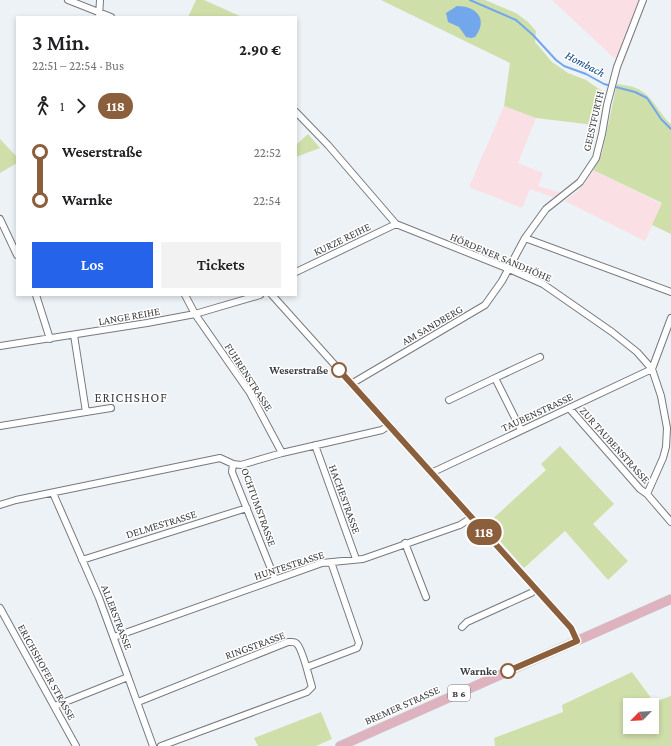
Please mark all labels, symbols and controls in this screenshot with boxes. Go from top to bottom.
text: 3 Min. [32,30,90,55]
text: 2.90 € [239,42,281,58]
water label: Hombach [563,48,607,80]
text: 22:51 – 22:54 · Bus [32,58,124,73]
street label: GEESTFURTH [580,90,606,152]
icon: walk [32,95,54,117]
icon: forward [70,95,92,117]
text: 118 [106,98,125,114]
text: 1 [60,99,64,114]
text: Weserstraße [62,144,142,160]
text: 22:52 [254,145,281,160]
text: Warnke [62,192,112,208]
text: 22:54 [253,193,281,208]
street label: KURZE REIHE [312,220,372,258]
street label: HÖRDENER SANDHÖHE [448,230,554,284]
button: Los [32,242,153,288]
button: Tickets [161,242,281,288]
street label: AM SANDBERG [399,303,465,347]
street label: LANGE REIHE [97,305,161,327]
street label: FUHRENSTRASSE [223,341,275,413]
marker: Weserstraße [331,362,347,378]
place label: Weserstraße [268,364,328,376]
district label: ERICHSHOF [94,390,168,405]
street label: TAUBENSTRASSE [499,390,575,434]
street label: ZUR TAUBENSTRASSE [578,404,652,486]
street label: HACHESTRASSE [327,463,363,535]
street label: OCHTUMSTRASSE [239,466,279,548]
street label: DELMESTRASSE [124,508,198,540]
line badge: 118 [461,519,507,545]
text: 118 [475,524,493,540]
street label: HUNTESTRASSE [252,548,326,582]
street label: ALLERSTRASSE [99,583,135,651]
street label: ERICHSHOFER STRASSE [16,622,78,722]
street label: RINGSTRASSE [223,629,287,661]
marker: Warnke [500,663,516,679]
place label: Warnke [459,665,497,677]
street label: BREMER STRASSE [363,683,441,727]
road number: B 6 [448,685,470,701]
north arrow [623,698,659,734]
map controls [623,698,659,734]

